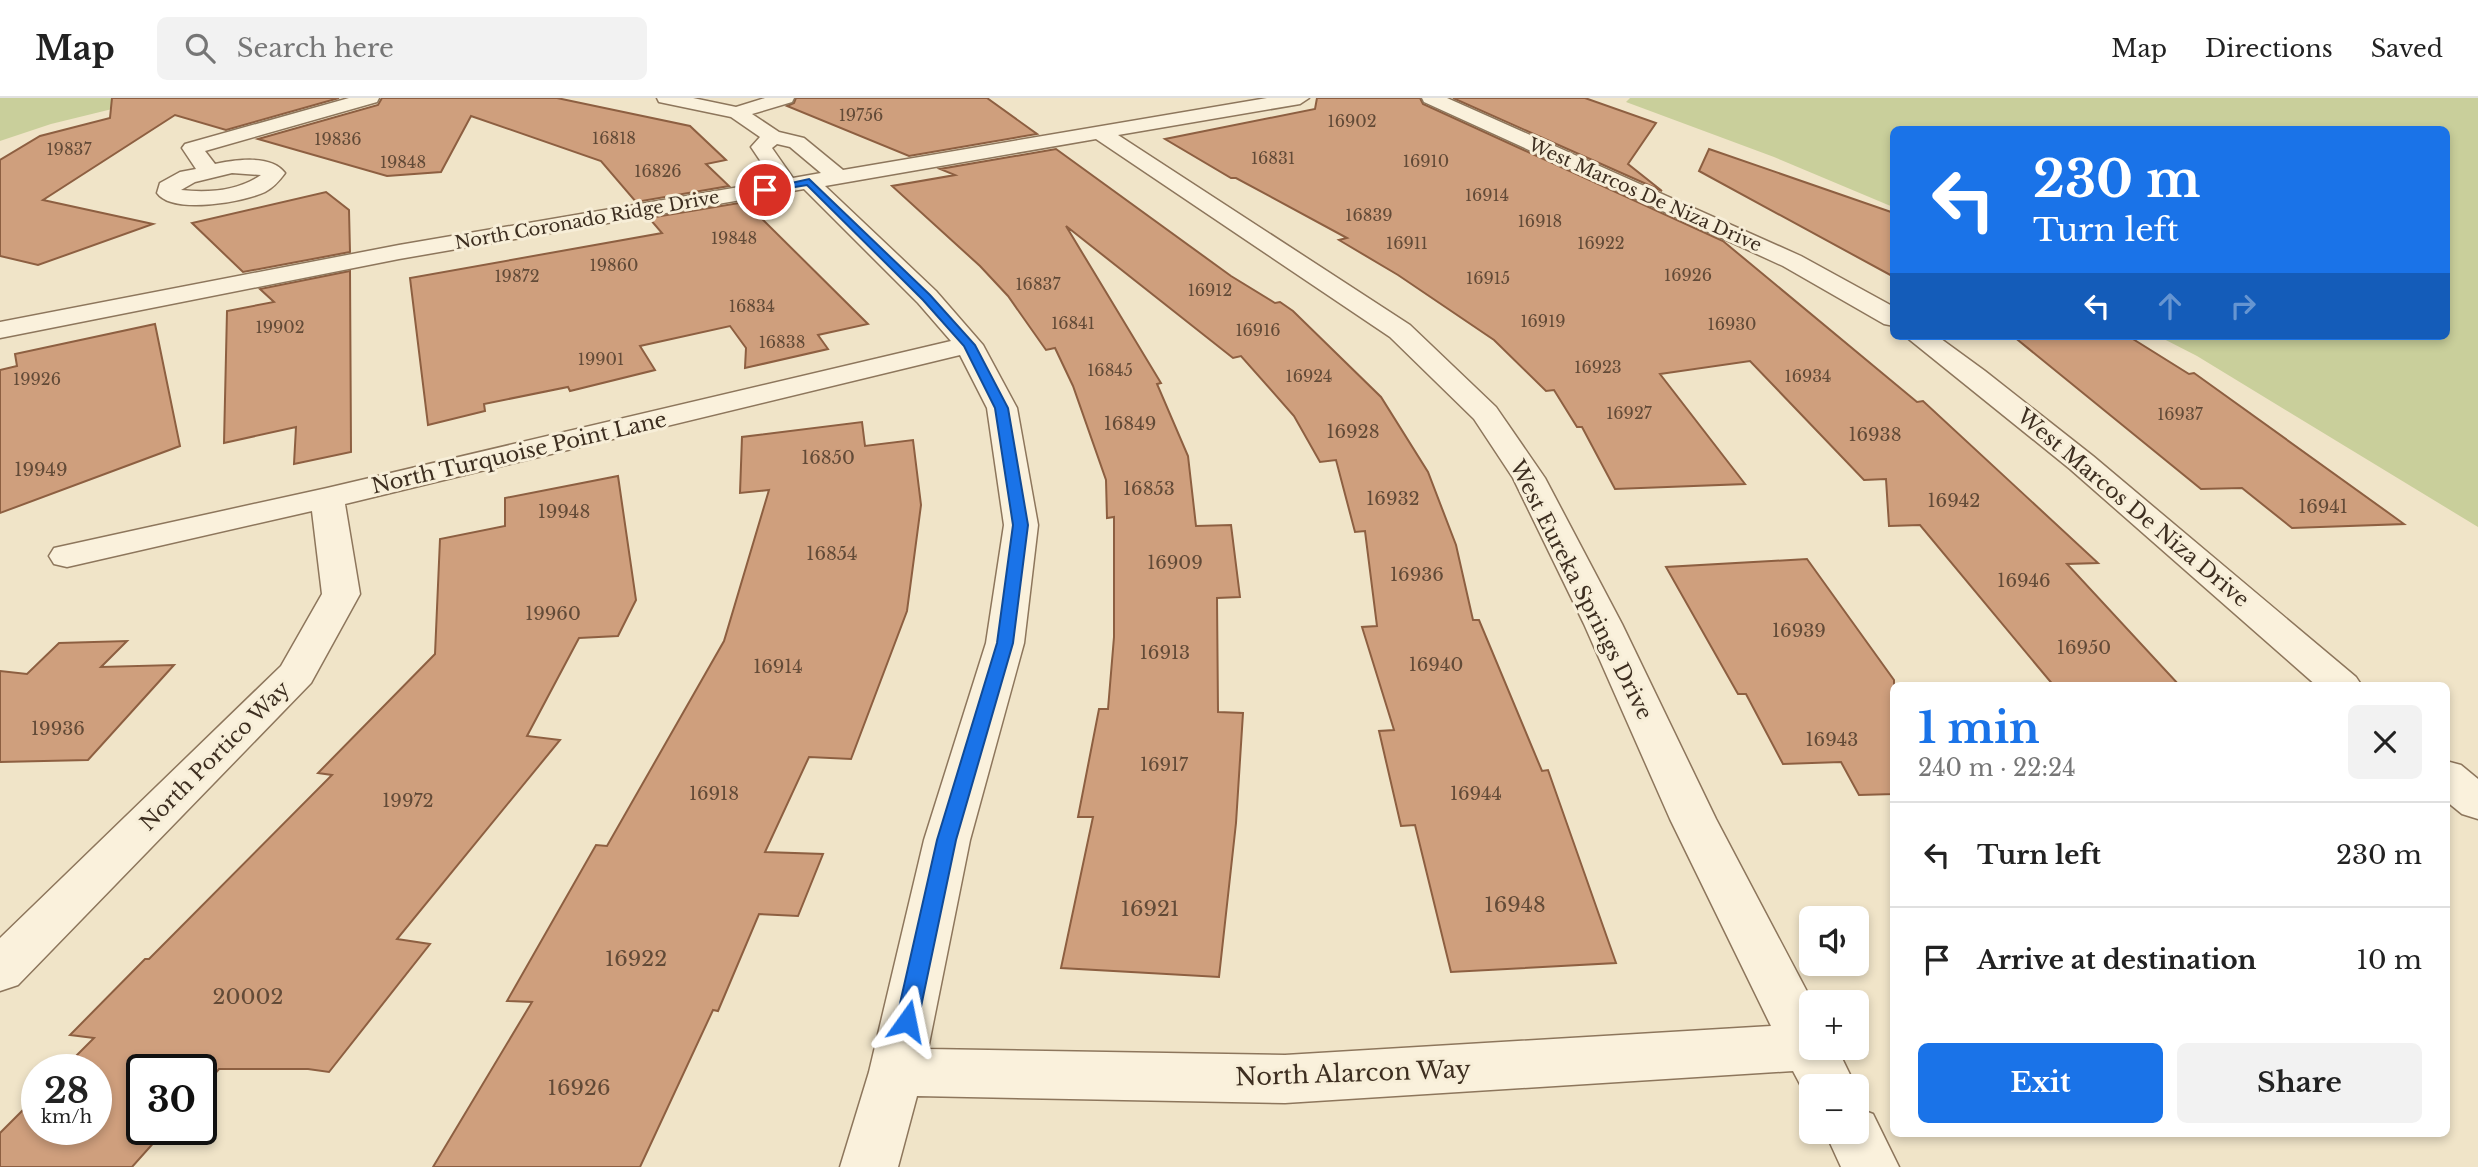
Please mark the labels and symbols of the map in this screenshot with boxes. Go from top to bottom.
house number: 19756 [839,105,883,125]
house number: 16902 [1328,111,1377,131]
house number: 16818 [592,128,636,148]
house number: 19836 [314,129,362,149]
street label: West Marcos De Niza Drive [1524,133,1765,256]
house number: 19837 [46,139,92,159]
house number: 16831 [1251,148,1295,168]
house number: 16910 [1403,151,1449,171]
house number: 19848 [380,152,426,172]
pin [735,160,795,220]
house number: 16826 [634,161,682,181]
house number: 16914 [1465,185,1509,205]
street label: North Coronado Ridge Drive [453,186,721,254]
house number: 16839 [1345,205,1393,225]
house number: 16918 [1518,211,1562,231]
house number: 19848 [711,228,757,248]
house number: 16911 [1386,233,1428,253]
house number: 16922 [1577,233,1625,253]
house number: 19860 [590,255,638,275]
house number: 16926 [1664,265,1712,285]
house number: 19872 [494,266,540,286]
house number: 16915 [1466,268,1510,288]
house number: 16837 [1015,274,1061,294]
house number: 16912 [1188,280,1232,300]
house number: 16834 [729,296,775,316]
house number: 16919 [1520,311,1566,331]
house number: 16841 [1051,313,1095,333]
house number: 16930 [1708,314,1757,334]
house number: 19902 [256,317,305,337]
house number: 16916 [1235,320,1281,340]
house number: 16838 [759,332,805,352]
house number: 19901 [578,349,624,369]
house number: 16923 [1574,357,1622,377]
house number: 16845 [1087,360,1133,380]
house number: 16924 [1286,366,1332,386]
house number: 16934 [1785,366,1831,386]
house number: 19926 [13,369,61,389]
house number: 16927 [1606,403,1653,423]
street label: West Marcos De Niza Drive [2011,403,2254,613]
house number: 16937 [2157,404,2204,424]
street label: North Turquoise Point Lane [369,406,669,500]
house number: 16849 [1104,413,1156,435]
house number: 16928 [1326,421,1380,443]
house number: 16938 [1848,424,1902,446]
house number: 16850 [801,447,855,469]
street label: West Eureka Springs Drive [1504,455,1658,724]
house number: 19949 [14,459,68,481]
house number: 16853 [1123,478,1175,500]
house number: 16932 [1366,488,1420,510]
house number: 16942 [1928,490,1980,512]
house number: 16941 [2298,496,2348,518]
house number: 19948 [538,501,590,523]
house number: 16854 [806,543,858,565]
house number: 16909 [1147,552,1203,574]
house number: 16936 [1390,564,1444,586]
house number: 16946 [1997,570,2051,592]
house number: 19960 [525,603,581,625]
house number: 16939 [1772,620,1826,642]
house number: 16950 [2057,637,2111,659]
house number: 16913 [1140,642,1190,664]
house number: 16940 [1409,654,1463,676]
house number: 16914 [753,656,803,678]
street label: North Portico Way [135,675,296,836]
house number: 19936 [31,718,85,740]
house number: 16943 [1806,729,1858,751]
house number: 16917 [1140,754,1189,776]
house number: 16918 [689,783,739,805]
house number: 16944 [1450,783,1502,805]
house number: 19972 [382,790,434,812]
house number: 16948 [1484,892,1546,918]
house number: 16921 [1121,896,1179,922]
house number: 16922 [605,946,667,972]
house number: 20002 [213,984,283,1010]
position arrow [870,984,944,1058]
speed limit sign: 30 [126,1054,217,1145]
street label: North Alarcon Way [1235,1054,1472,1092]
house number: 16926 [548,1075,610,1101]

